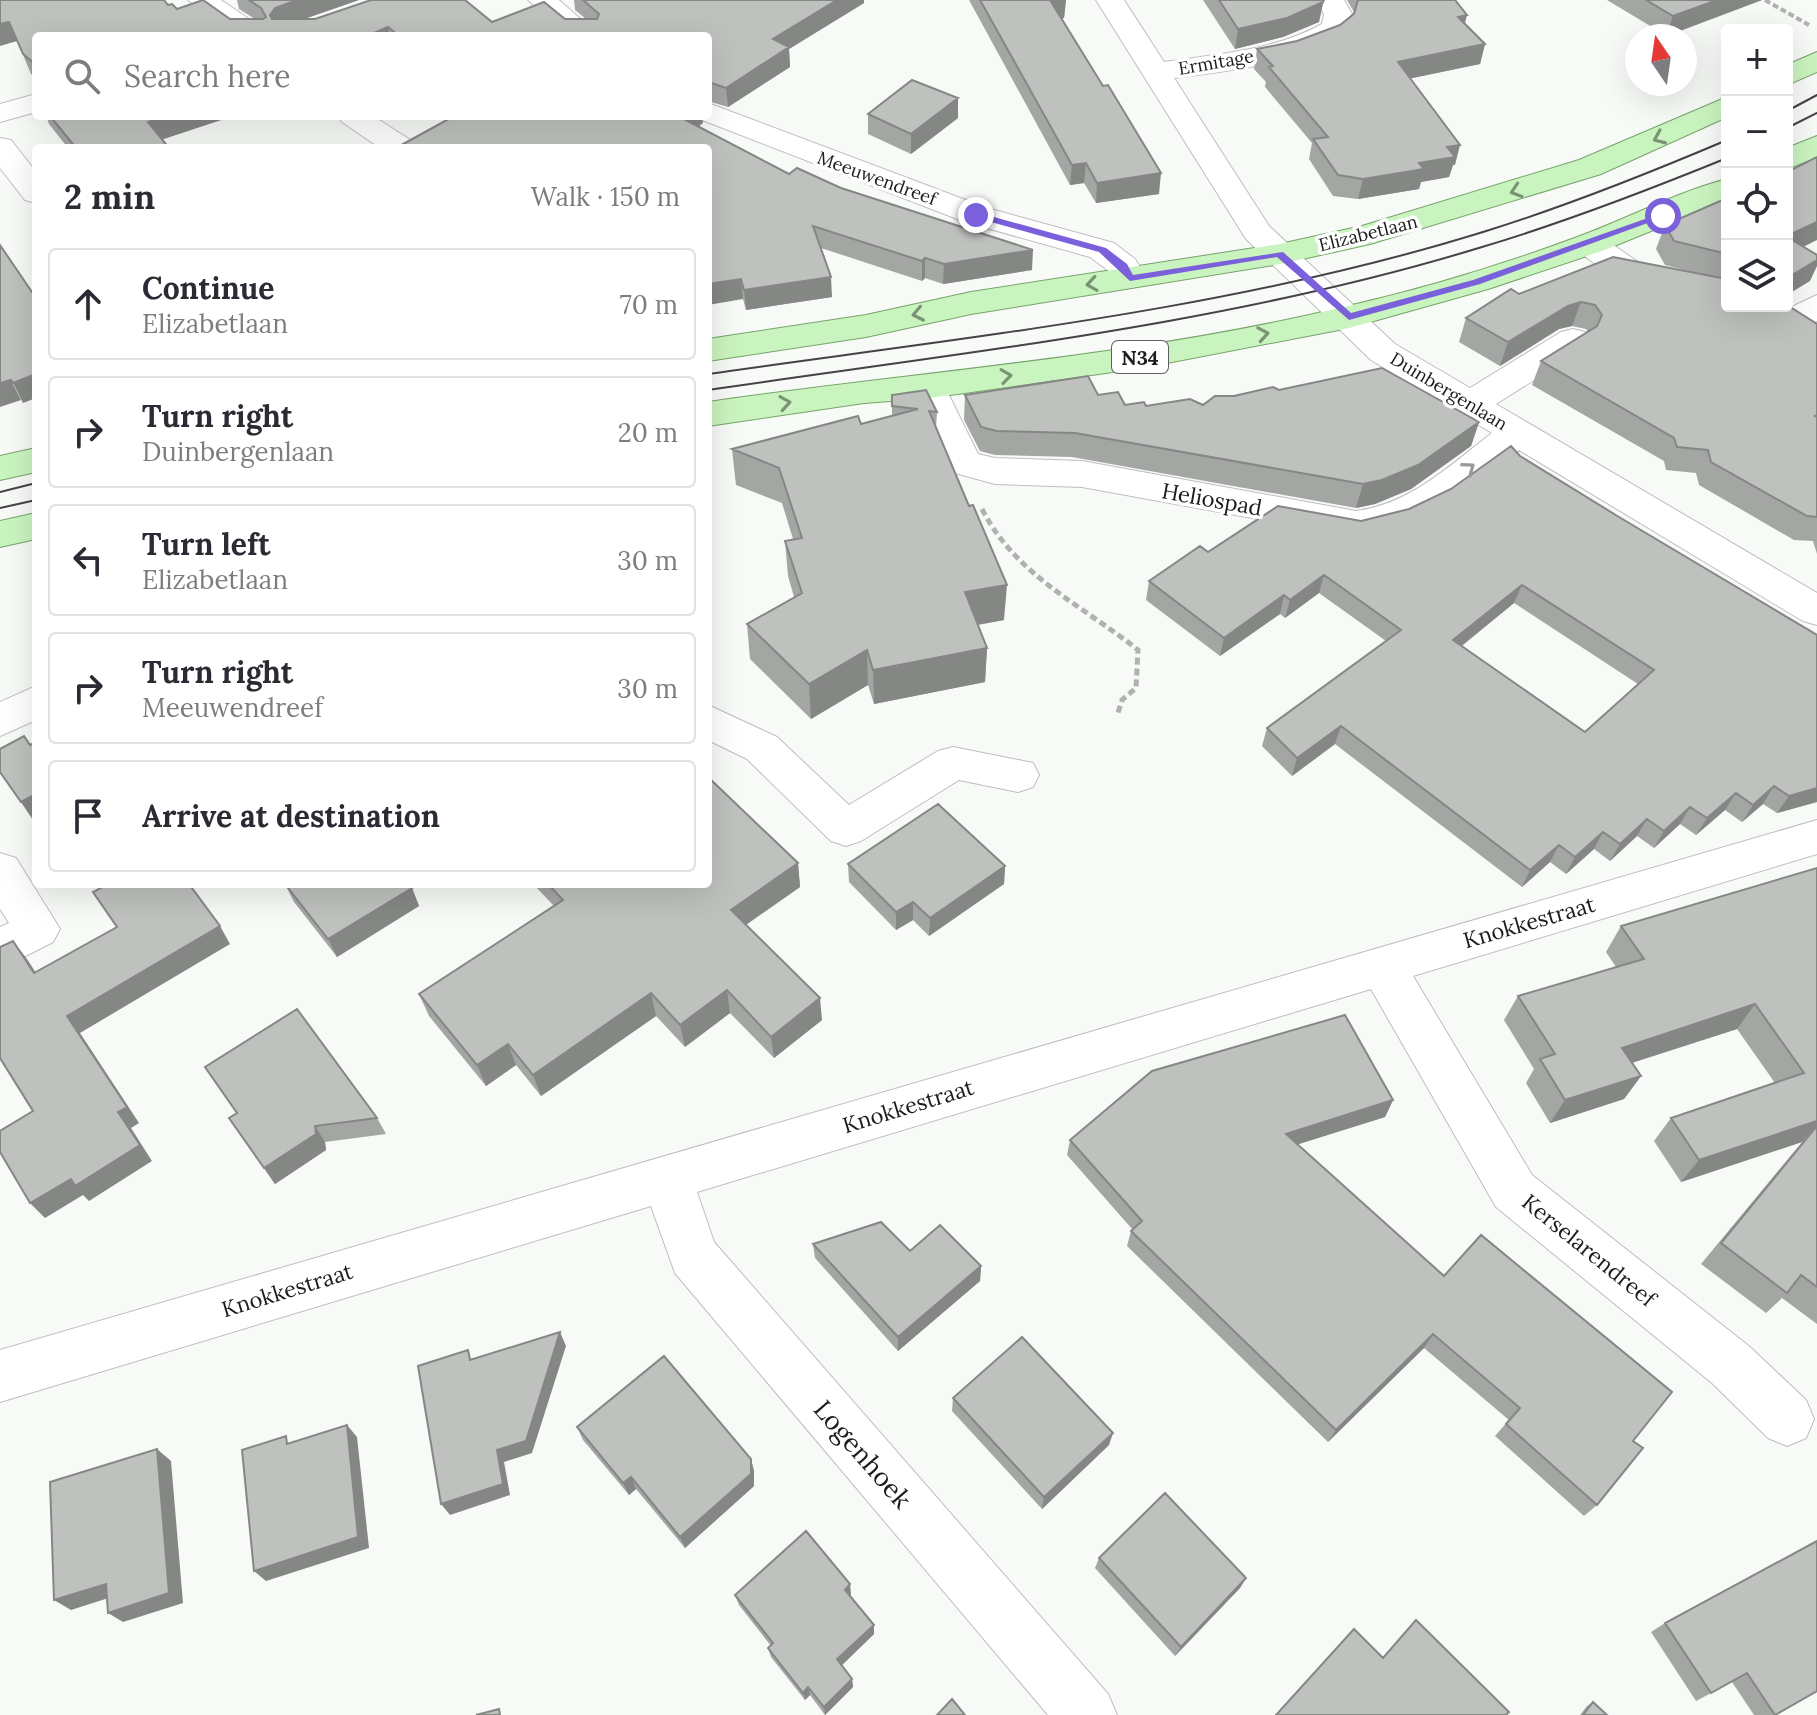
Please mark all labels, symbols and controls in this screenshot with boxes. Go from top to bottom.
north arrow [1625,24,1697,96]
map controls [1721,24,1793,312]
button: + [1721,24,1793,96]
search box [32,32,712,120]
street label: Ermitage [1176,44,1256,80]
icon: search [60,54,104,98]
text: Search here [124,57,291,95]
button: − [1721,96,1793,168]
one-way arrow [1653,128,1667,144]
street label: Meeuwendreef [814,146,942,211]
button: locate [1721,168,1793,240]
text: 2 min [64,175,155,218]
text: Walk · 150 m [531,180,680,213]
one-way arrow [1509,182,1523,198]
route end [958,197,994,233]
route start [1645,198,1681,234]
street label: Elizabetlaan [1316,210,1420,256]
button: layers [1721,240,1793,312]
text: Continue [142,269,274,307]
one-way arrow [1085,275,1099,292]
icon: ahead [66,282,110,326]
text: 70 m [620,288,678,321]
one-way arrow [912,305,926,322]
text: Elizabetlaan [142,307,288,340]
one-way arrow [1256,327,1270,344]
road number: N34 [1112,341,1168,373]
street label: Duinbergenlaan [1386,347,1512,435]
one-way arrow [999,368,1013,385]
one-way arrow [778,395,792,412]
text: Turn right [142,397,293,435]
icon: right [66,410,110,454]
text: 20 m [618,416,678,449]
text: Duinbergenlaan [142,435,334,468]
one-way arrow [1460,463,1475,478]
street label: Heliospad [1160,476,1264,522]
text: Turn left [142,525,270,563]
icon: left [66,538,110,582]
text: 30 m [617,544,678,577]
text: Elizabetlaan [142,563,288,596]
text: Turn right [142,653,293,691]
icon: right [66,666,110,710]
text: 30 m [617,672,678,705]
text: Meeuwendreef [142,691,323,724]
icon: arrive [66,794,110,838]
text: Arrive at destination [142,797,440,835]
street label: Knokkestraat [1460,890,1599,954]
street label: Knokkestraat [839,1073,977,1139]
street label: Kerselarendreef [1516,1188,1663,1313]
street label: Knokkestraat [218,1257,356,1323]
street label: Logenhoek [807,1393,919,1515]

